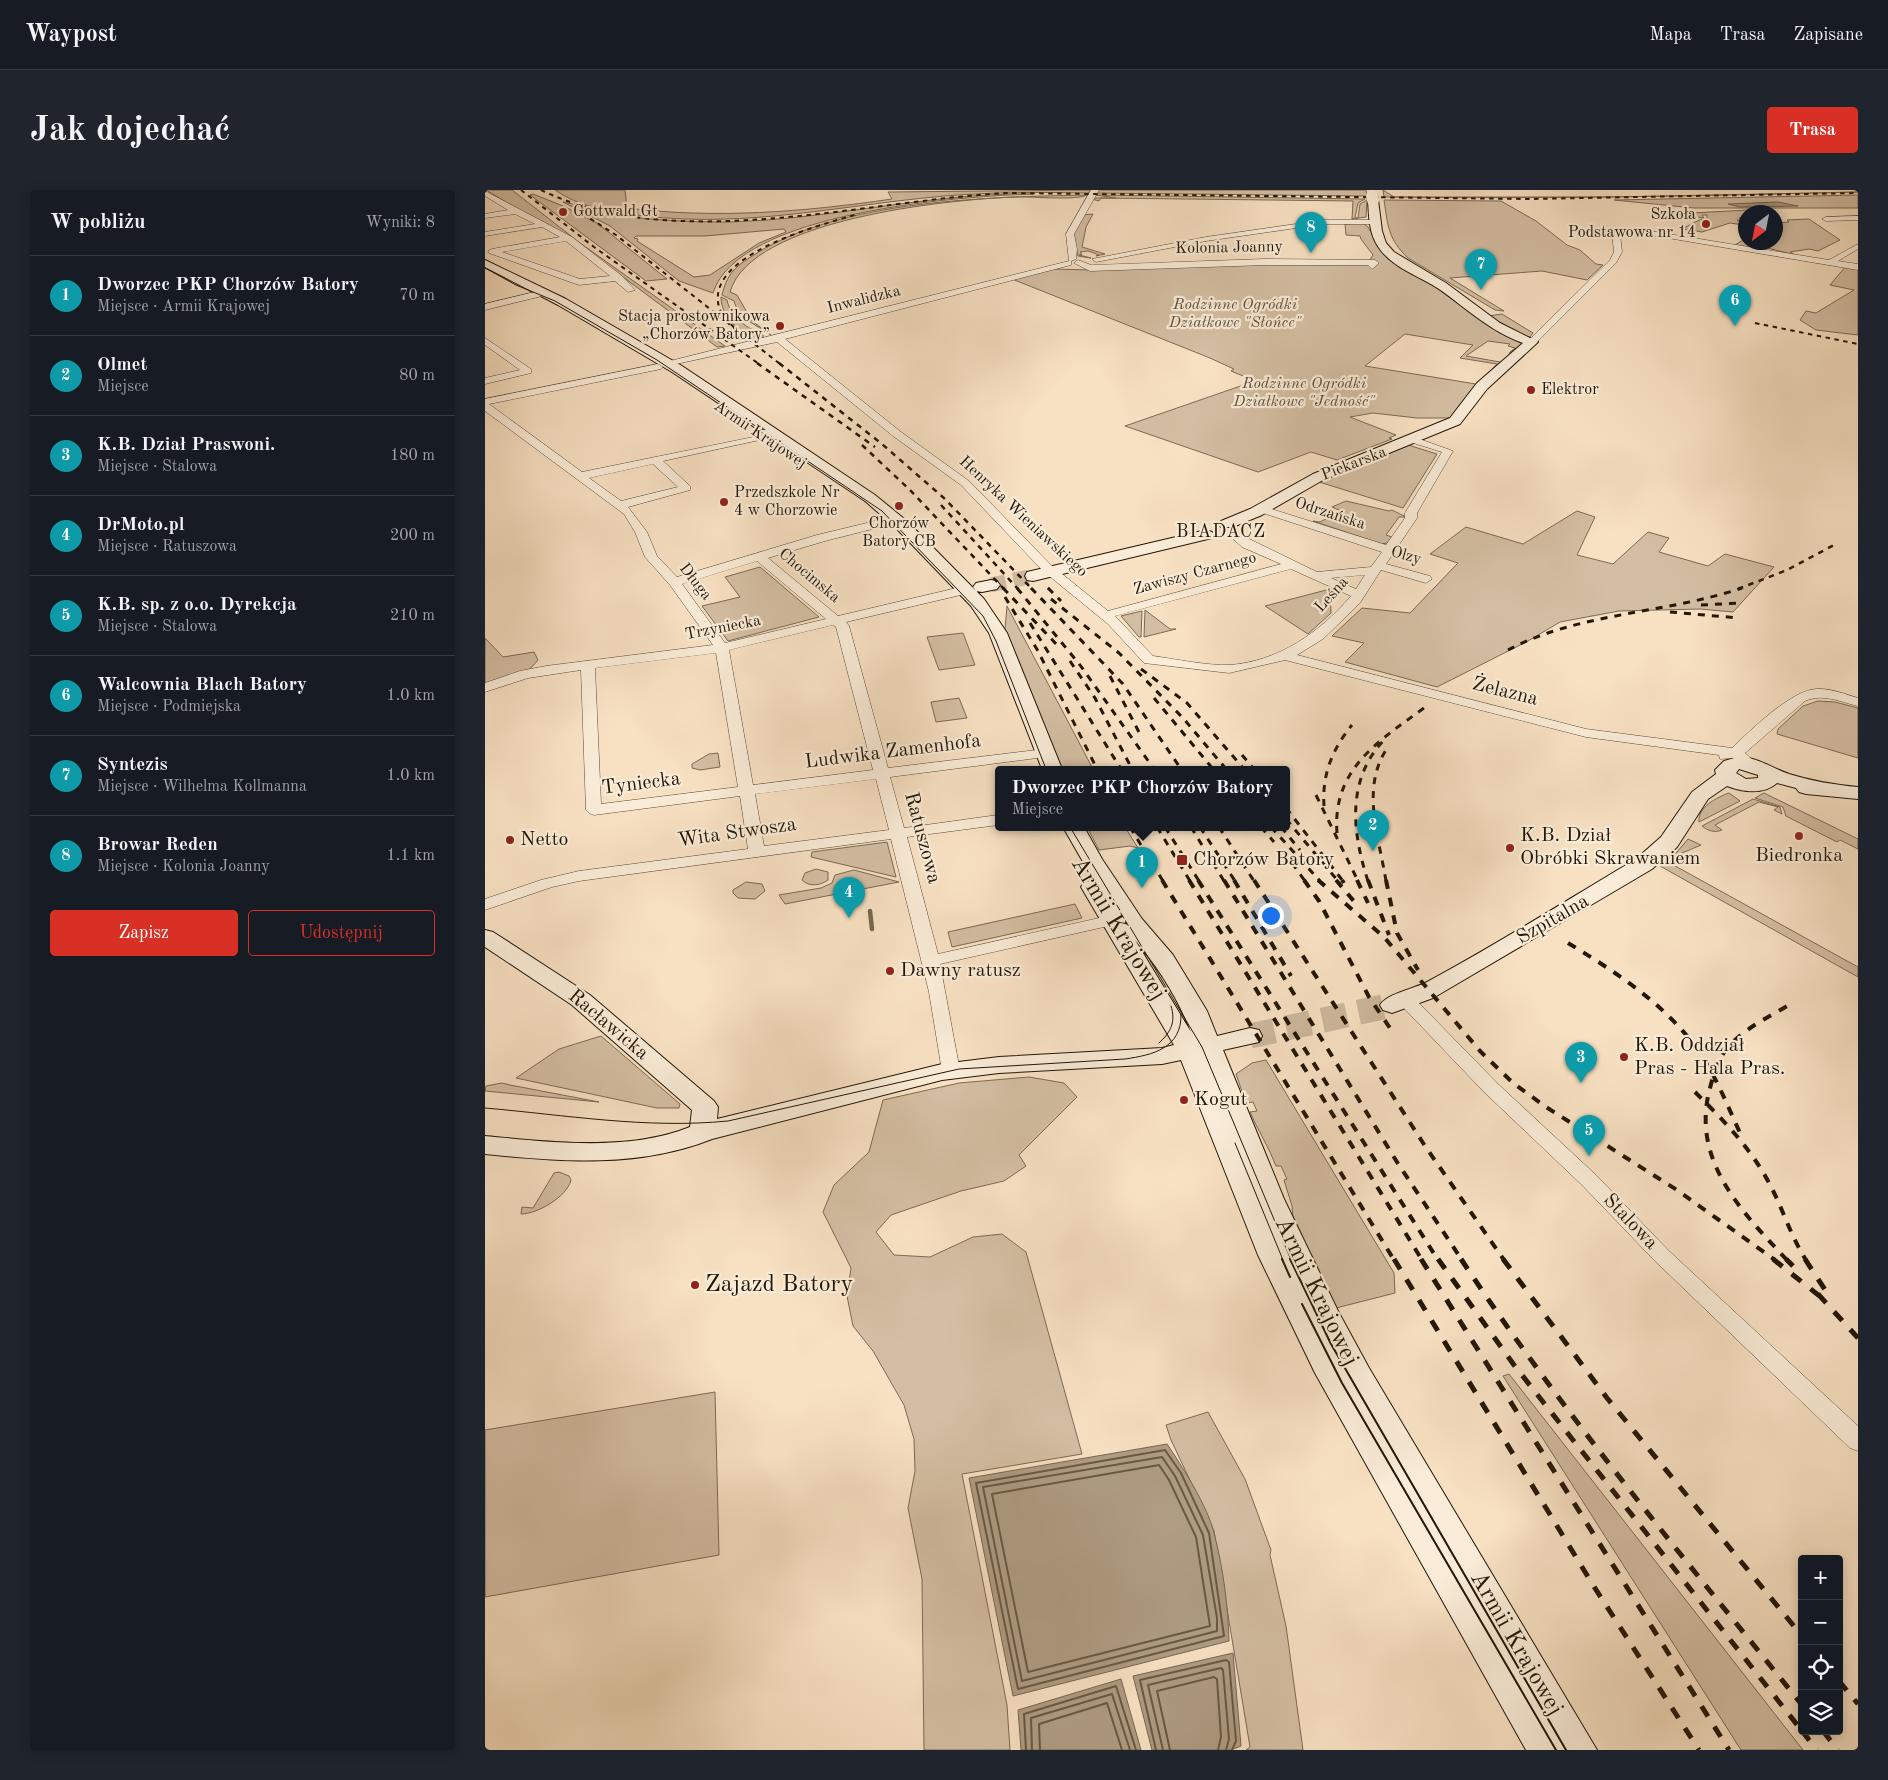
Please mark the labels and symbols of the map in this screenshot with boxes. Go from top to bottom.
place label: Gottwald Gt [573,204,658,220]
north arrow [1738,205,1783,250]
marker: Gottwald Gt [557,206,569,218]
place label: Szkoła Podstawowa nr 14 [1568,207,1696,241]
pin: 8 [1295,212,1327,253]
marker: Szkoła Podstawowa nr 14 [1700,218,1712,230]
street label: Kolonia Joanny [1175,239,1284,257]
pin: 7 [1465,249,1497,290]
street label: Inwalidzka [826,283,902,317]
pin: 6 [1719,285,1751,326]
park label: Rodzinne Ogródki Działkowe "Słońce" [1168,297,1302,331]
place label: Stacja prostownikowa „Chorzów Batory” [618,309,770,343]
marker: Stacja prostownikowa „Chorzów Batory” [774,320,786,332]
park label: Rodzinne Ogródki Działkowe "Jedność" [1232,376,1376,410]
place label: Elektror [1541,382,1599,398]
marker: Elektror [1525,384,1537,396]
street label: Armii Krajowej [711,398,809,472]
street label: Piekarska [1319,444,1389,484]
street label: Henryka Wieniawskiego [956,454,1090,580]
place label: Przedszkole Nr 4 w Chorzowie [734,485,840,519]
street label: Odrzańska [1293,495,1367,533]
marker: Przedszkole Nr 4 w Chorzowie [718,496,730,508]
marker: Chorzów Batory CB [893,500,905,512]
place label: Chorzów Batory CB [862,516,936,550]
district label: BIADACZ [1176,523,1266,541]
street label: Olzy [1389,544,1424,568]
street label: Chocimska [775,546,843,606]
street label: Zawiszy Czarnego [1132,550,1258,598]
street label: Długa [676,561,714,604]
street label: Leśna [1312,574,1352,616]
street label: Trzyniecka [684,613,762,643]
street label: Żelazna [1470,672,1541,710]
street label: Ludwika Zamenhofa [804,731,982,773]
street label: Tyniecka [600,769,682,799]
street label: Ratuszowa [900,790,944,886]
pin: 2 [1357,810,1389,851]
street label: Wita Stwosza [676,815,798,851]
place label: K.B. Dział Obróbki Skrawaniem [1520,826,1701,869]
place label: Netto [520,830,569,850]
marker: Biedronka [1793,830,1805,842]
marker: Netto [504,834,516,846]
marker: K.B. Dział Obróbki Skrawaniem [1504,842,1516,854]
place label: Biedronka [1755,846,1843,866]
pin: 1 [1126,847,1158,888]
place label: Chorzów Batory [1193,850,1335,870]
street label: Armii Krajowej [1066,853,1170,1005]
marker: Chorzów Batory [1175,853,1189,867]
pin: 4 [833,877,865,918]
street label: Szpitalna [1513,891,1593,949]
your location [1258,903,1284,929]
place label: Dawny ratusz [900,961,1021,981]
marker: Dawny ratusz [884,965,896,977]
street label: Racławicka [564,986,652,1064]
place label: K.B. Oddział Pras - Hala Pras. [1634,1036,1785,1079]
pin: 3 [1565,1042,1597,1083]
marker: K.B. Oddział Pras - Hala Pras. [1618,1051,1630,1063]
place label: Kogut [1194,1090,1248,1110]
marker: Kogut [1178,1094,1190,1106]
pin: 5 [1573,1115,1605,1156]
street label: Stalowa [1599,1190,1661,1254]
street label: Armii Krajowej [1270,1214,1362,1370]
place label: Zajazd Batory [705,1273,853,1297]
marker: Zajazd Batory [689,1279,701,1291]
street label: Armii Krajowej [1465,1568,1567,1720]

